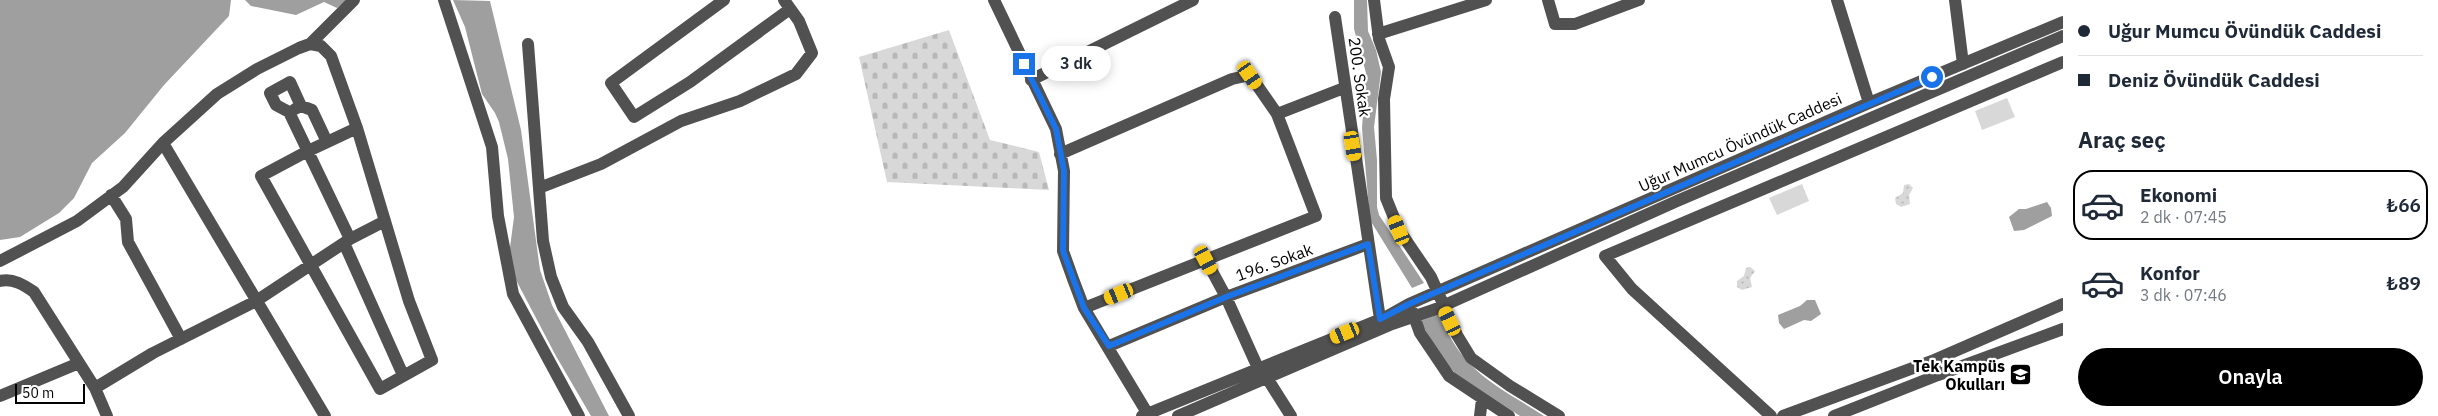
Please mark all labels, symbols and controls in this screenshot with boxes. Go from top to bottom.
text: Uğur Mumcu Övündük Caddesi [2108,19,2381,43]
street label: 200. Sokak [1344,36,1376,119]
callout: 3 dk [1042,46,1112,82]
route end [1013,53,1035,75]
text: 3 dk [1060,53,1092,73]
car [1235,58,1264,92]
route start [1921,66,1943,88]
text: Deniz Övündük Caddesi [2108,68,2320,92]
street label: Uğur Mumcu Övündük Caddesi [1635,88,1845,196]
text: Araç seç [2078,125,2166,154]
car [1343,130,1362,162]
icon: car [2080,183,2125,228]
text: Ekonomi [2140,183,2217,207]
text: ₺66 [2387,193,2421,217]
text: 2 dk · 07:45 [2140,207,2227,227]
car [1386,213,1411,247]
street label: 196. Sokak [1233,239,1316,285]
car [1192,243,1219,277]
icon: car [2080,261,2125,306]
text: Konfor [2140,261,2200,285]
text: ₺89 [2387,271,2421,295]
car [1102,281,1135,307]
text: 3 dk · 07:46 [2140,285,2227,305]
car [1436,304,1463,338]
car [1328,320,1361,346]
button: Onayla [2078,348,2423,406]
place label: Tek Kampüs Okulları [1913,356,2005,394]
school or university icon: Tek Kampüs Okulları [2009,363,2033,387]
scale bar [15,381,85,404]
text: 50 m [22,384,54,402]

